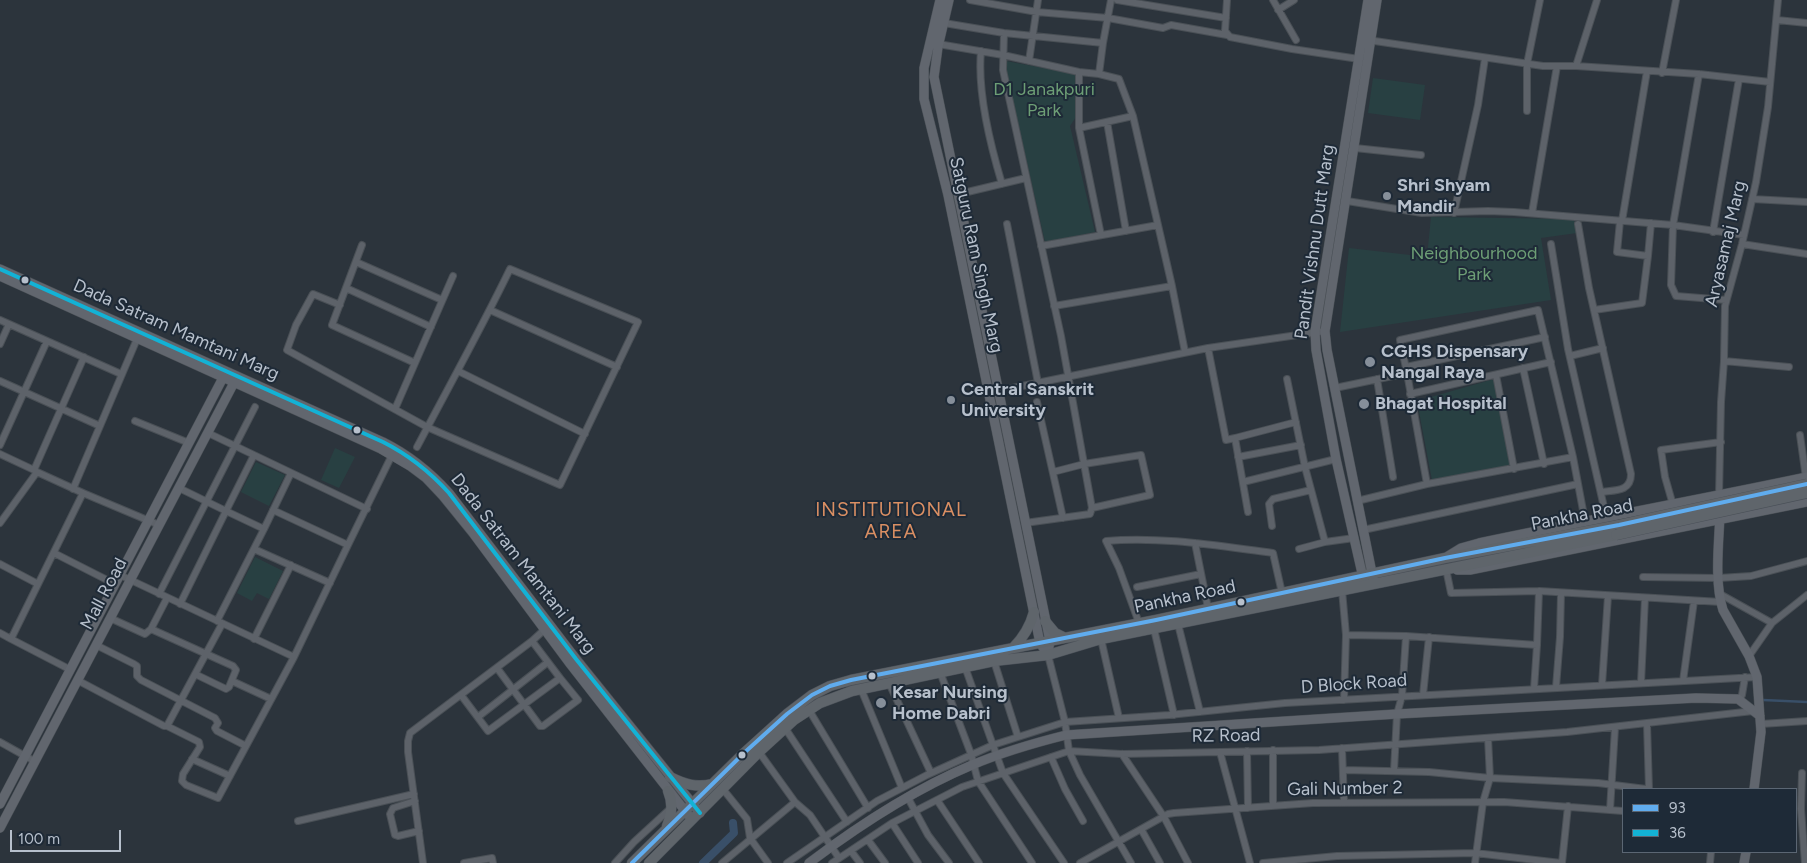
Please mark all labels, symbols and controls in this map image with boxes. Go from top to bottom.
park label: D1 Janakpuri Park [993,79,1095,122]
street label: Pandit Vishnu Dutt Marg [1291,143,1339,341]
street label: Satguru Ram Singh Marg [945,155,1007,355]
place label: Shri Shyam Mandir [1397,175,1490,218]
street label: Aryasamaj Marg [1701,179,1751,309]
marker: Shri Shyam Mandir [1381,190,1393,202]
park label: Neighbourhood Park [1410,243,1538,286]
unlabelled marker [20,275,30,285]
street label: Dada Satram Mamtani Marg [70,275,282,385]
place label: CGHS Dispensary Nangal Raya [1381,341,1528,384]
marker: CGHS Dispensary Nangal Raya [1363,355,1377,369]
place label: Central Sanskrit University [961,379,1094,422]
place label: Bhagat Hospital [1375,393,1507,415]
marker: Central Sanskrit University [945,394,957,406]
marker: Bhagat Hospital [1357,397,1371,411]
unlabelled marker [352,425,362,435]
street label: Dada Satram Mamtani Marg [446,469,600,659]
street label: Pankha Road [1529,495,1635,535]
district label: INSTITUTIONAL AREA [814,499,968,543]
street label: Mall Road [76,554,132,634]
street label: Pankha Road [1132,576,1238,618]
unlabelled marker [1236,597,1246,607]
street label: D Block Road [1300,670,1408,698]
unlabelled marker [867,671,877,681]
place label: Kesar Nursing Home Dabri [892,682,1008,724]
marker: Kesar Nursing Home Dabri [874,696,888,710]
street label: RZ Road [1191,725,1261,747]
unlabelled marker [737,750,747,760]
street label: Gali Number 2 [1287,777,1403,801]
legend [1622,788,1797,853]
text: 93 [1669,799,1686,817]
scale bar [12,820,124,852]
text: 36 [1669,824,1686,842]
text: 100 m [18,830,60,848]

